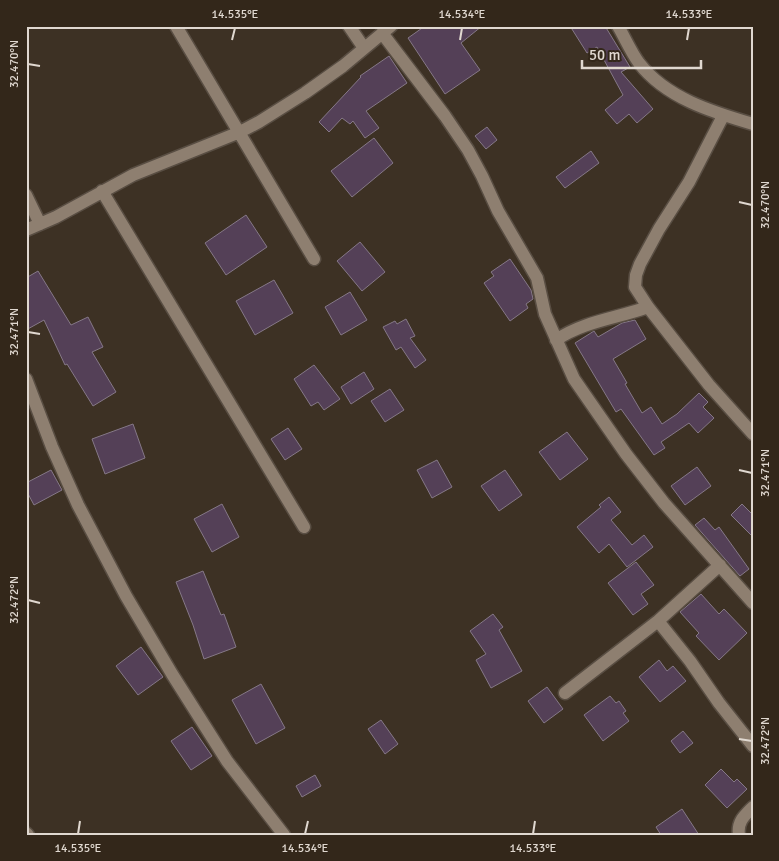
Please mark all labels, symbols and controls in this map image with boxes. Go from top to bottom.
text: 14.535°E [212,7,259,22]
text: 14.534°E [439,7,486,22]
text: 14.533°E [666,7,713,22]
scale bar [582,38,700,70]
text: 32.470°N [7,40,22,88]
text: 50 m [589,46,620,64]
text: 32.470°N [758,181,773,229]
text: 32.471°N [7,308,22,356]
text: 32.471°N [758,449,773,497]
text: 32.472°N [7,576,22,624]
text: 32.472°N [758,717,773,765]
text: 14.535°E [55,841,102,856]
text: 14.534°E [282,841,329,856]
text: 14.533°E [510,841,557,856]

